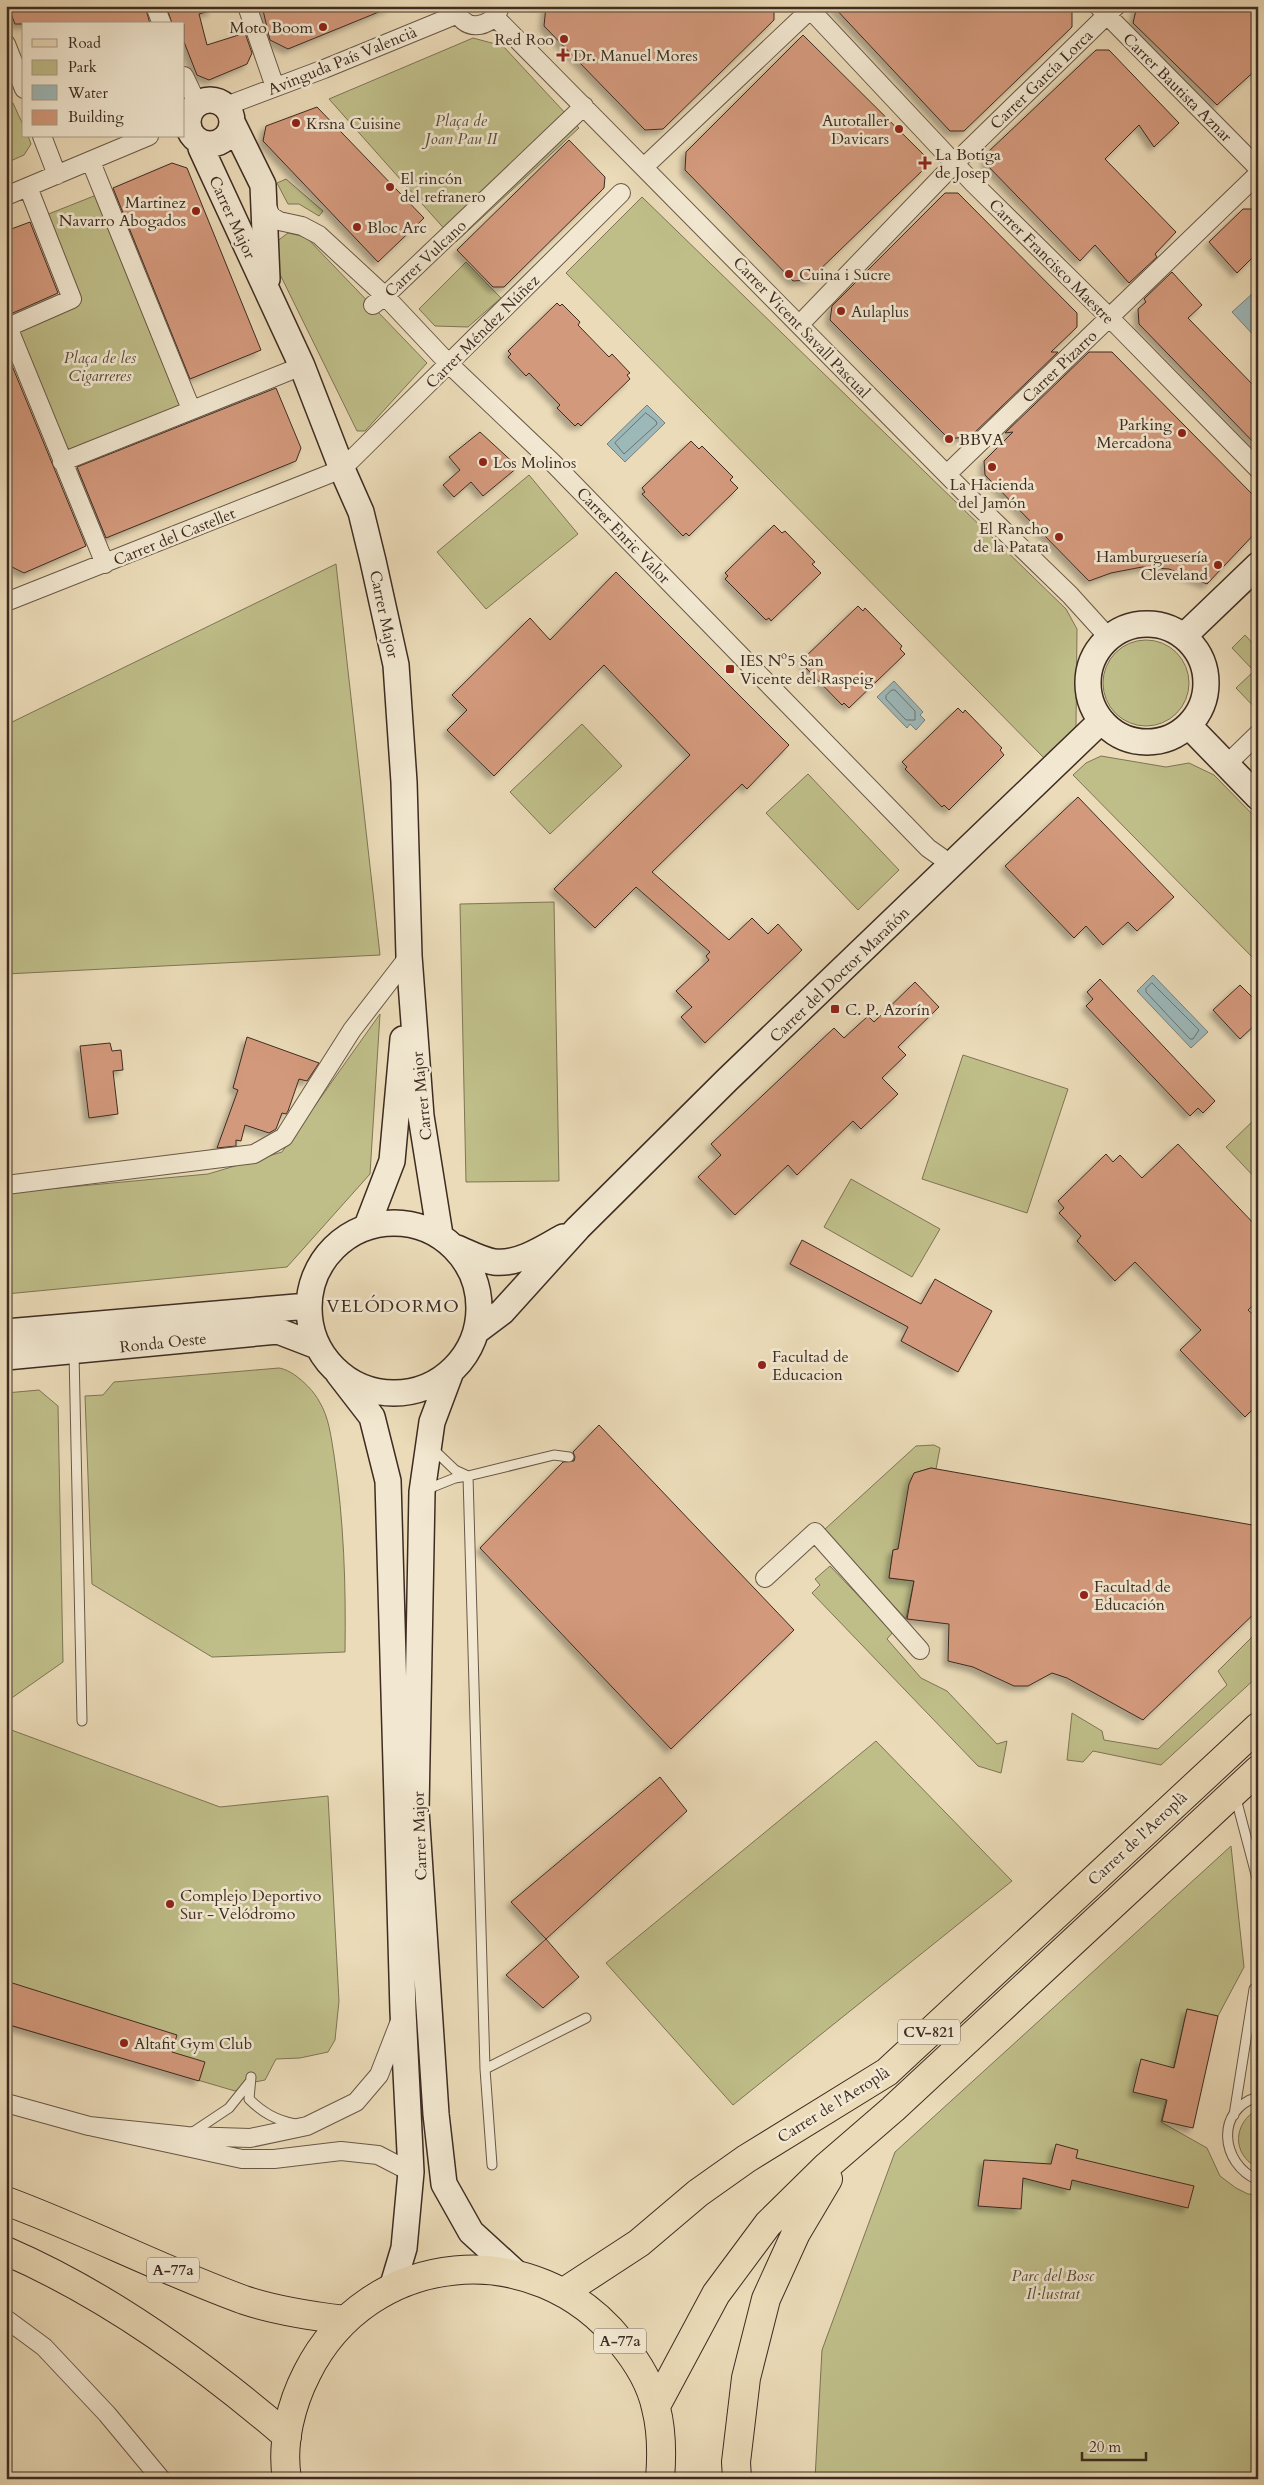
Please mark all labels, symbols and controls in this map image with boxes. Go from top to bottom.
place label: Moto Boom [230,17,313,39]
street label: Avinguda País Valencià [265,21,420,101]
marker: Moto Boom [317,21,329,33]
legend [22,22,185,138]
street label: Carrer García Lorca [985,25,1098,135]
street label: Carrer Bautista Aznar [1118,28,1237,147]
place label: Red Roo [494,29,554,51]
text: Road [68,33,101,53]
marker: Red Roo [558,33,570,45]
place label: Dr. Manuel Mores [573,45,698,67]
marker: Dr. Manuel Mores [557,49,569,61]
text: Park [68,57,97,77]
text: Water [67,83,109,103]
text: Building [68,107,124,127]
park label: Plaça de Joan Pau II [421,110,499,150]
place label: Autotaller Davicars [822,110,889,150]
place label: Krsna Cuisine [306,113,401,135]
marker: Krsna Cuisine [290,117,302,129]
marker: Autotaller Davicars [893,123,905,135]
place label: La Botiga de Josep [935,144,1001,184]
marker: La Botiga de Josep [919,157,931,169]
place label: El rincón del refranero [400,168,486,208]
street label: Carrer Major [203,172,261,263]
marker: El rincón del refranero [384,181,396,193]
place label: Martinez Navarro Abogados [59,192,186,232]
street label: Carrer Francisco Maestre [984,194,1119,329]
marker: Martinez Navarro Abogados [190,205,202,217]
street label: Carrer Vulcano [380,215,472,303]
place label: Bloc Arc [367,217,427,239]
marker: Bloc Arc [351,221,363,233]
street label: Carrer Vicent Savall Pascual [728,252,875,403]
place label: Cuina i Sucre [799,264,891,286]
marker: Cuina i Sucre [783,268,795,280]
street label: Carrer Méndez Núñez [421,270,545,394]
place label: Aulaplus [851,301,909,323]
marker: Aulaplus [835,305,847,317]
street label: Carrer Pizarro [1017,325,1102,408]
park label: Plaça de les Cigarreres [64,347,137,387]
place label: Parking Mercadona [1096,414,1172,454]
marker: Parking Mercadona [1176,427,1188,439]
place label: BBVA [959,429,1005,451]
marker: BBVA [943,433,955,445]
place label: Los Molinos [493,452,576,474]
marker: Los Molinos [477,456,489,468]
marker: La Hacienda del Jamón [986,461,998,473]
place label: La Hacienda del Jamón [950,474,1034,514]
street label: Carrer Enric Valor [571,483,675,589]
street label: Carrer del Castellet [110,502,239,571]
place label: El Rancho de la Patata [973,518,1049,558]
marker: El Rancho de la Patata [1053,531,1065,543]
place label: Hamburguesería Cleveland [1096,546,1208,586]
marker: Hamburguesería Cleveland [1212,559,1224,571]
street label: Carrer Major [364,568,404,660]
place label: IES Nº5 San Vicente del Raspeig [740,650,873,690]
marker: IES Nº5 San Vicente del Raspeig [724,663,736,675]
street label: Carrer del Doctor Marañón [765,902,914,1047]
place label: C. P. Azorín [845,999,930,1021]
marker: C. P. Azorín [829,1003,841,1015]
street label: Carrer Major [406,1050,438,1141]
district label: VELÓDORMO [326,1294,460,1319]
street label: Ronda Oeste [119,1327,208,1358]
place label: Facultad de Educacion [772,1346,849,1386]
marker: Facultad de Educacion [756,1359,768,1371]
place label: Facultad de Educación [1094,1576,1171,1616]
marker: Facultad de Educación [1078,1589,1090,1601]
street label: Carrer de l'Aeroplà [1083,1787,1192,1891]
street label: Carrer Major [407,1791,433,1881]
place label: Complejo Deportivo Sur - Velódromo [180,1885,322,1925]
marker: Complejo Deportivo Sur - Velódromo [164,1898,176,1910]
road number: CV-821 [898,2020,960,2044]
place label: Altafit Gym Club [134,2033,252,2055]
marker: Altafit Gym Club [118,2037,130,2049]
street label: Carrer de l'Aeroplà [773,2061,894,2148]
road number: A-77a [147,2258,199,2282]
park label: Parc del Bosc Il·lustrat [1012,2265,1095,2305]
road number: A-77a [594,2328,646,2354]
scale bar [1082,2430,1145,2462]
text: 20 m [1089,2437,1121,2457]

